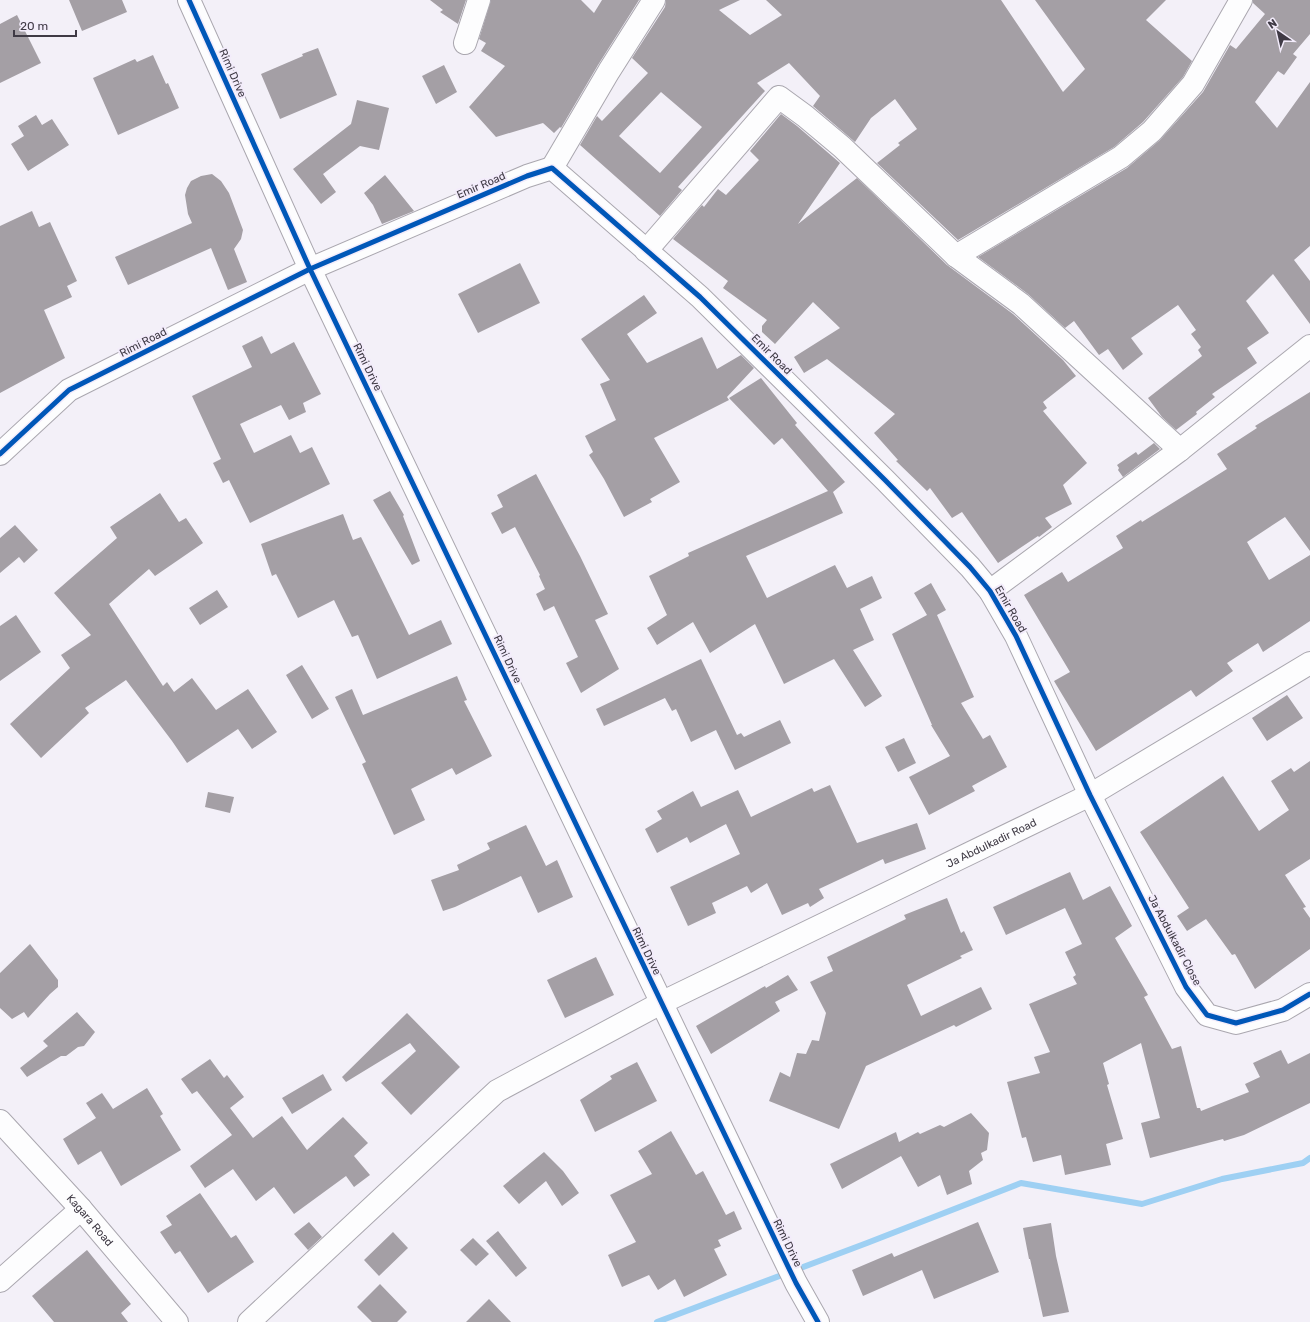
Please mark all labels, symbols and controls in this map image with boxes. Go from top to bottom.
scale bar [14,12,76,38]
north arrow [1258,12,1298,52]
text: N [1266,16,1280,32]
text: 20 m [20,19,48,33]
street label: Rimi Drive [216,47,249,99]
street label: Emir Road [455,169,508,202]
street label: Rimi Road [118,325,169,360]
street label: Emir Road [749,331,795,377]
street label: Rimi Drive [350,341,385,393]
street label: Emir Road [992,584,1029,635]
street label: Rimi Drive [491,633,524,685]
street label: Ja Abdulkadir Road [944,816,1039,871]
street label: Ja Abdulkadir Close [1145,893,1204,988]
street label: Rimi Drive [629,925,664,977]
street label: Kagara Road [64,1192,116,1249]
street label: Rimi Drive [770,1217,805,1269]

